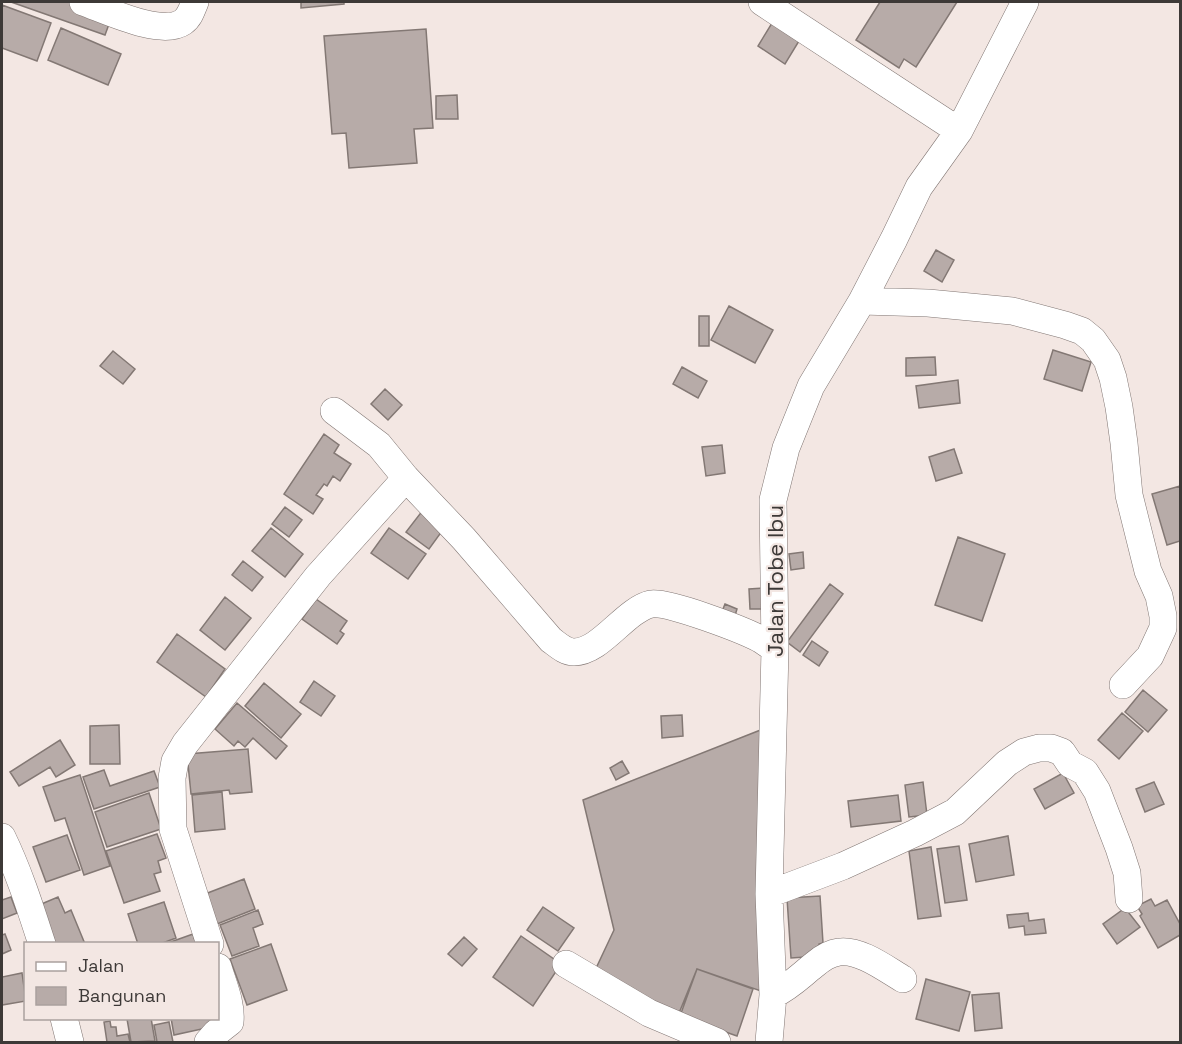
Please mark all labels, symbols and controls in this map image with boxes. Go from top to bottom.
street label: Jalan Tobe Ibu [761,505,789,657]
legend [24,942,219,1020]
text: Jalan [78,954,124,977]
text: Bangunan [78,984,166,1007]

